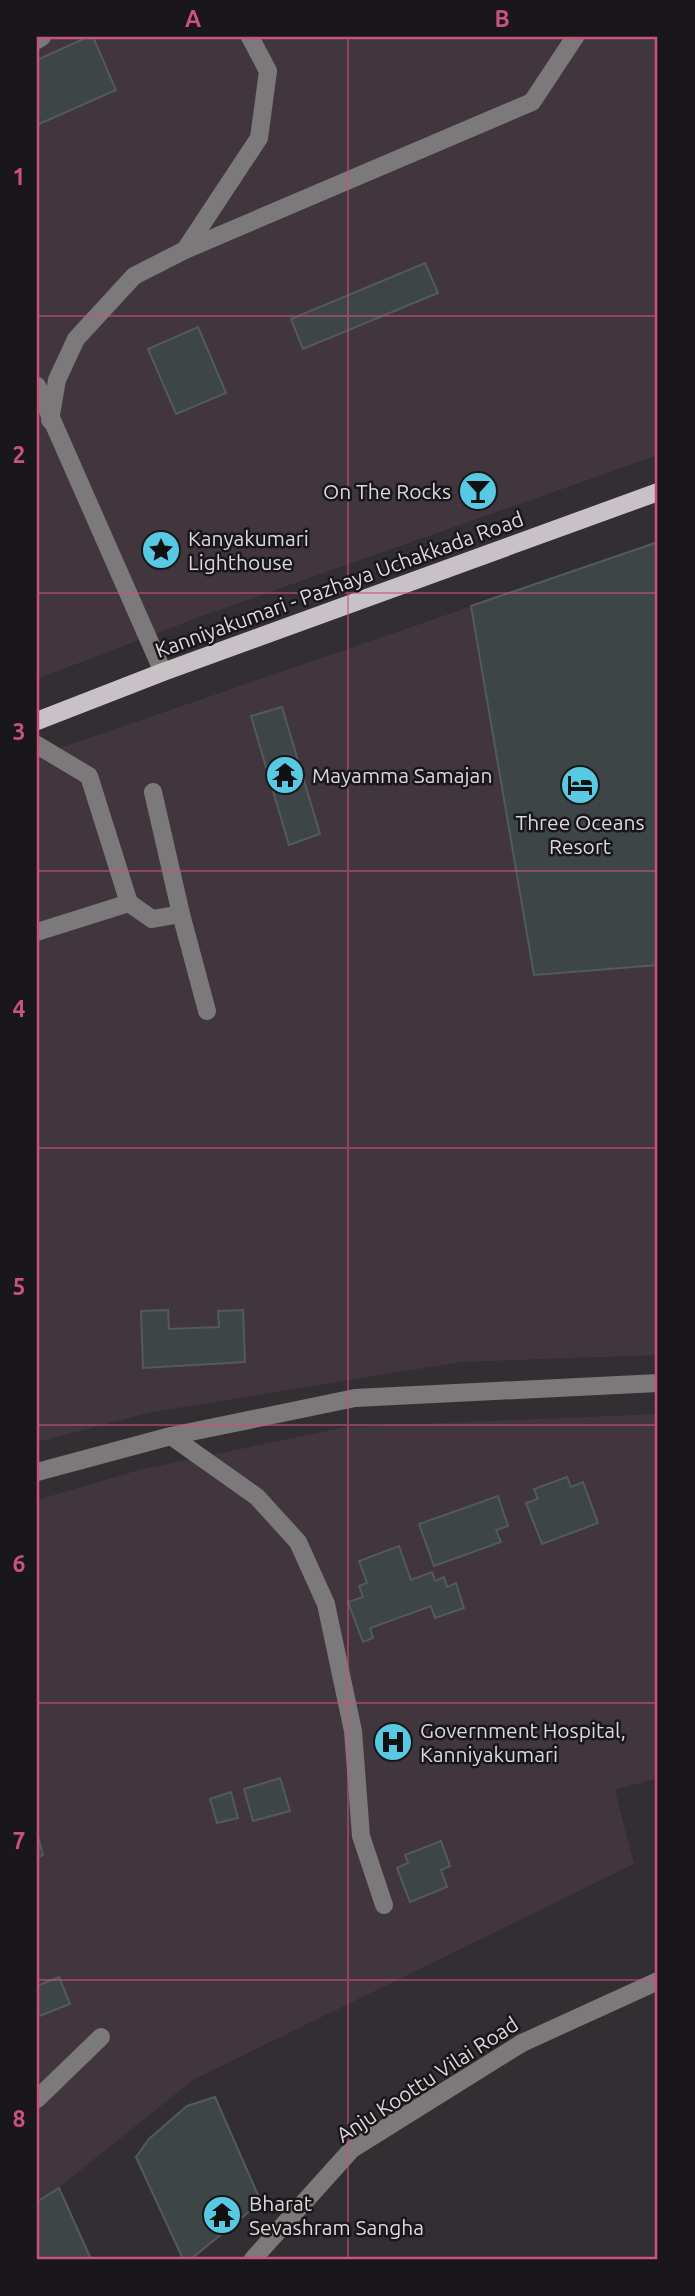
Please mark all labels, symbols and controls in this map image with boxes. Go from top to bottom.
text: A [185,6,201,31]
text: B [494,6,510,31]
text: 1 [13,164,25,189]
text: 2 [13,442,25,467]
bar icon: On The Rocks [457,470,499,512]
place label: On The Rocks [323,479,451,503]
street label: Kanniyakumari - Pazhaya Uchakkada Road [152,506,526,662]
place label: Kanyakumari Lighthouse [188,526,309,574]
place icon: Kanyakumari Lighthouse [140,529,182,571]
text: 3 [13,719,25,744]
temple icon: Mayamma Samajan [264,754,306,796]
place label: Mayamma Samajan [312,763,492,787]
hotel icon: Three Oceans Resort [559,764,601,806]
place label: Three Oceans Resort [515,810,645,858]
text: 4 [13,996,26,1021]
text: 5 [13,1274,25,1299]
text: 6 [13,1551,26,1576]
place label: Government Hospital, Kanniyakumari [420,1718,626,1766]
hospital icon: Government Hospital, Kanniyakumari [372,1721,414,1763]
text: 7 [13,1828,25,1853]
street label: Anju Koottu Vilai Road [332,2011,522,2147]
text: 8 [13,2106,25,2131]
place label: Bharat Sevashram Sangha [249,2191,424,2239]
temple icon: Bharat Sevashram Sangha [201,2194,243,2236]

